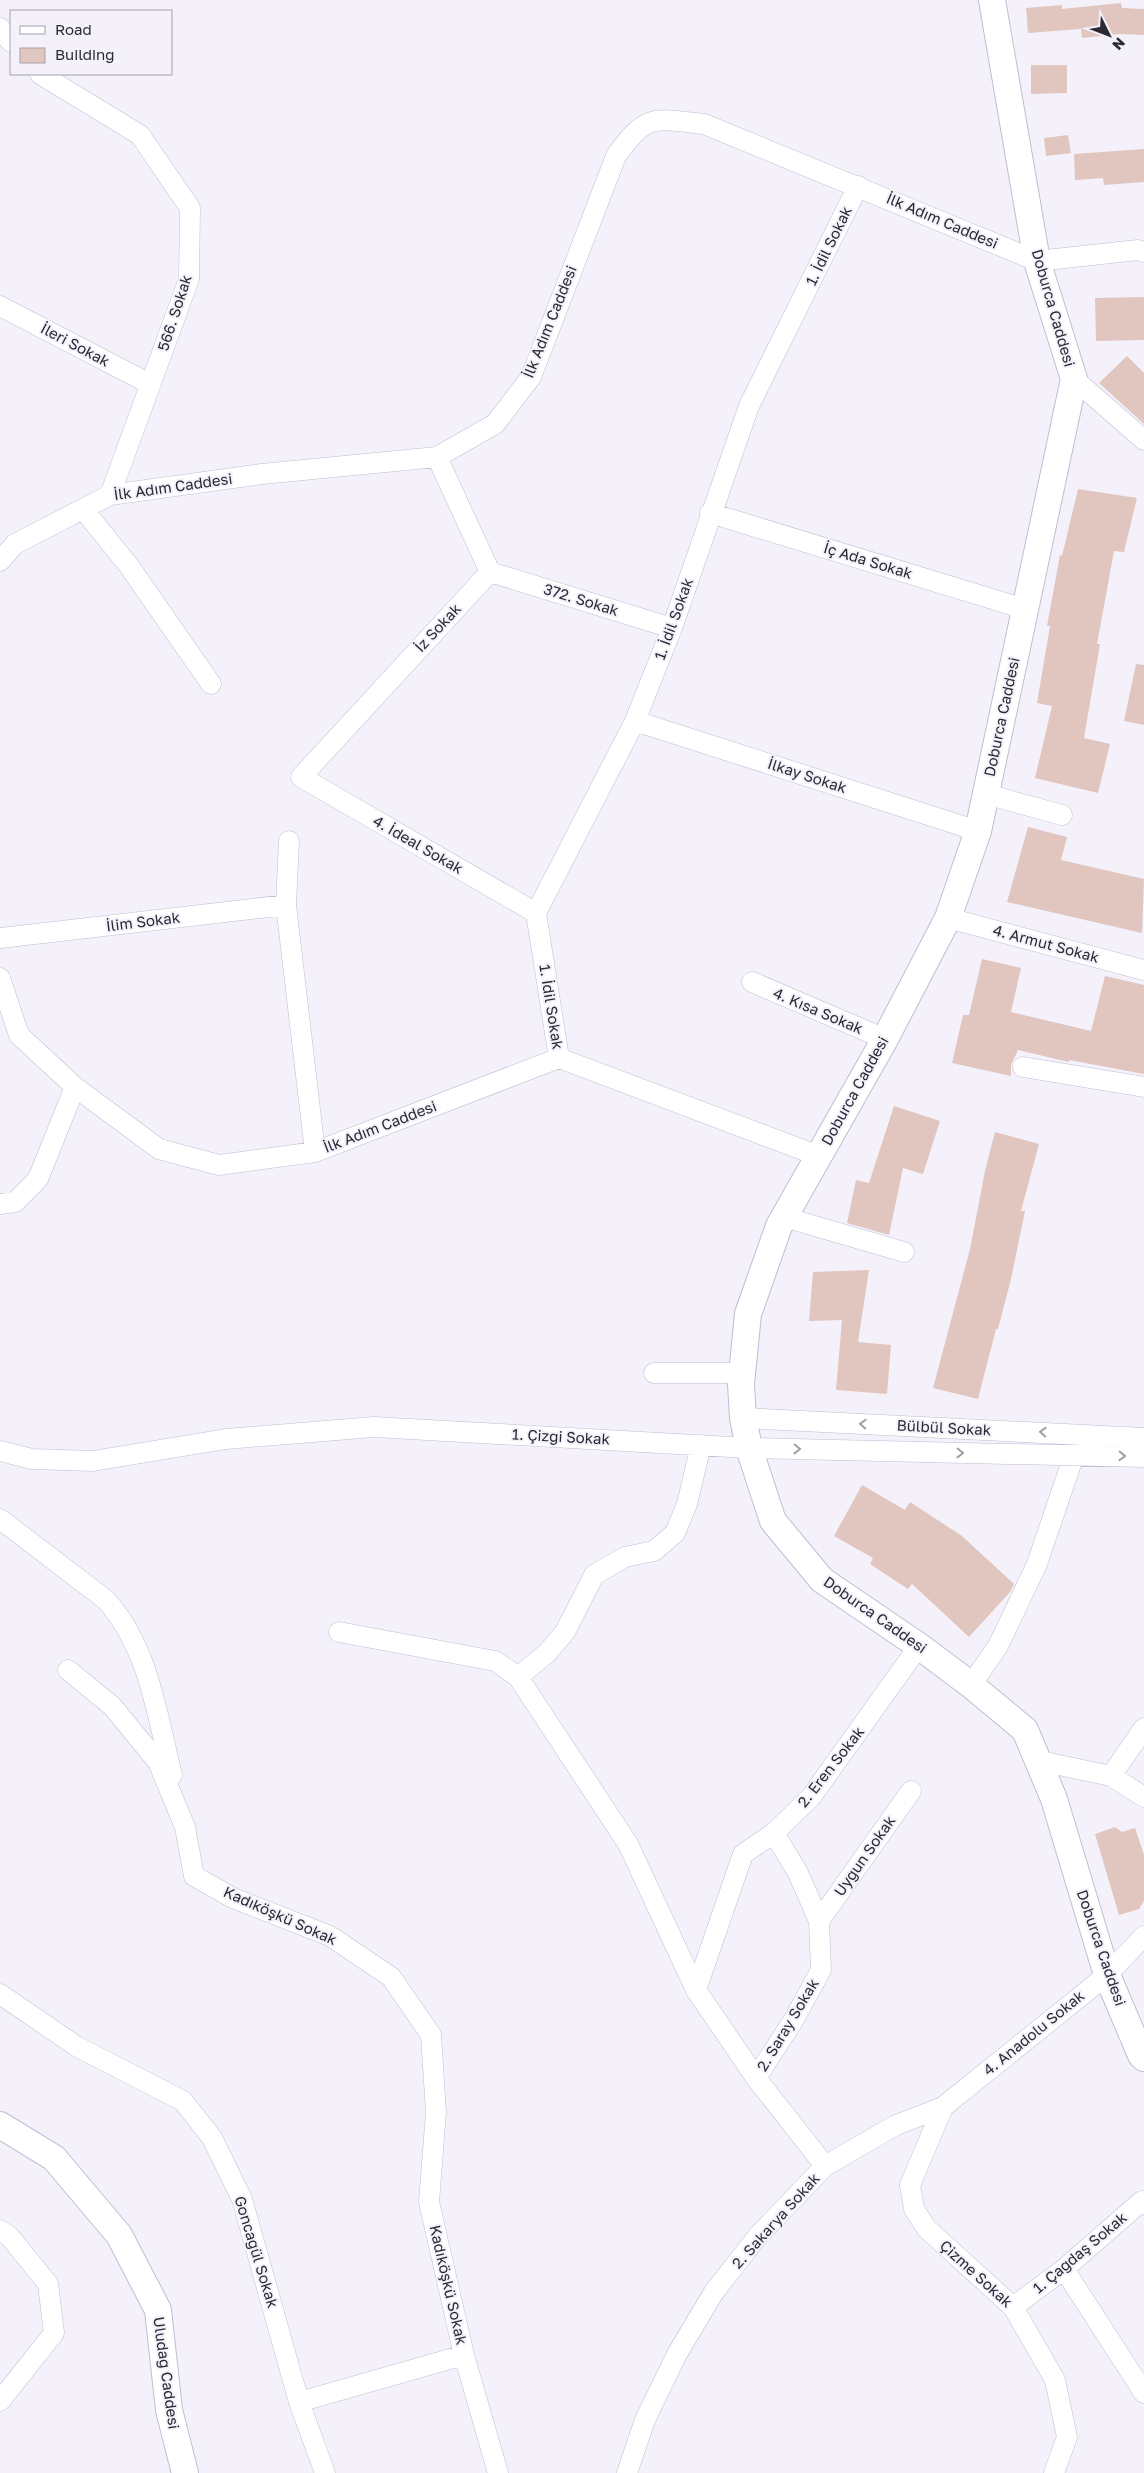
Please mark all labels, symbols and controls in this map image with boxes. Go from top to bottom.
legend [10,10,172,75]
north arrow [1084,10,1134,60]
text: Road [55,20,92,38]
text: N [1109,34,1129,54]
text: Building [55,45,115,63]
street label: İlk Adım Caddesi [884,188,1001,252]
street label: 1. İdil Sokak [801,203,855,288]
street label: Doburca Caddesi [1029,247,1079,369]
street label: İlk Adım Caddesi [518,263,580,380]
street label: 566. Sokak [153,272,195,353]
street label: İleri Sokak [38,318,114,370]
street label: İlk Adım Caddesi [112,469,233,503]
street label: İç Ada Sokak [822,538,915,582]
street label: 1. İdil Sokak [650,575,696,662]
street label: 372. Sokak [542,579,622,619]
street label: İz Sokak [410,599,465,655]
street label: Doburca Caddesi [980,655,1022,778]
street label: İlkay Sokak [766,754,850,796]
street label: 4. İdeal Sokak [370,811,467,877]
street label: İlim Sokak [105,907,181,934]
street label: 4. Armut Sokak [991,920,1102,966]
street label: 1. İdil Sokak [536,963,568,1051]
street label: 4. Kısa Sokak [771,983,866,1037]
street label: Doburca Caddesi [817,1033,891,1148]
street label: İlk Adım Caddesi [321,1096,439,1156]
street label: Bülbül Sokak [896,1416,992,1438]
one-way arrow [859,1418,867,1429]
street label: 1. Çizgi Sokak [512,1424,611,1448]
one-way arrow [1039,1427,1047,1438]
one-way arrow [794,1444,802,1454]
one-way arrow [956,1447,964,1458]
one-way arrow [1119,1450,1127,1461]
street label: Doburca Caddesi [821,1572,931,1656]
street label: 2. Eren Sokak [793,1722,868,1810]
street label: Uygun Sokak [830,1811,899,1899]
street label: Kadıköşkü Sokak [221,1882,340,1948]
street label: Doburca Caddesi [1074,1887,1130,2008]
street label: 2. Saray Sokak [752,1974,822,2074]
street label: 4. Anadolu Sokak [979,1986,1088,2079]
street label: 2. Sakarya Sokak [728,2169,823,2272]
street label: Goncagül Sokak [231,2194,283,2310]
street label: 1. Çağdaş Sokak [1029,2207,1130,2297]
street label: Kadıköşkü Sokak [426,2223,472,2347]
street label: Çizme Sokak [937,2236,1017,2311]
street label: Uludağ Caddesi [150,2316,184,2430]

